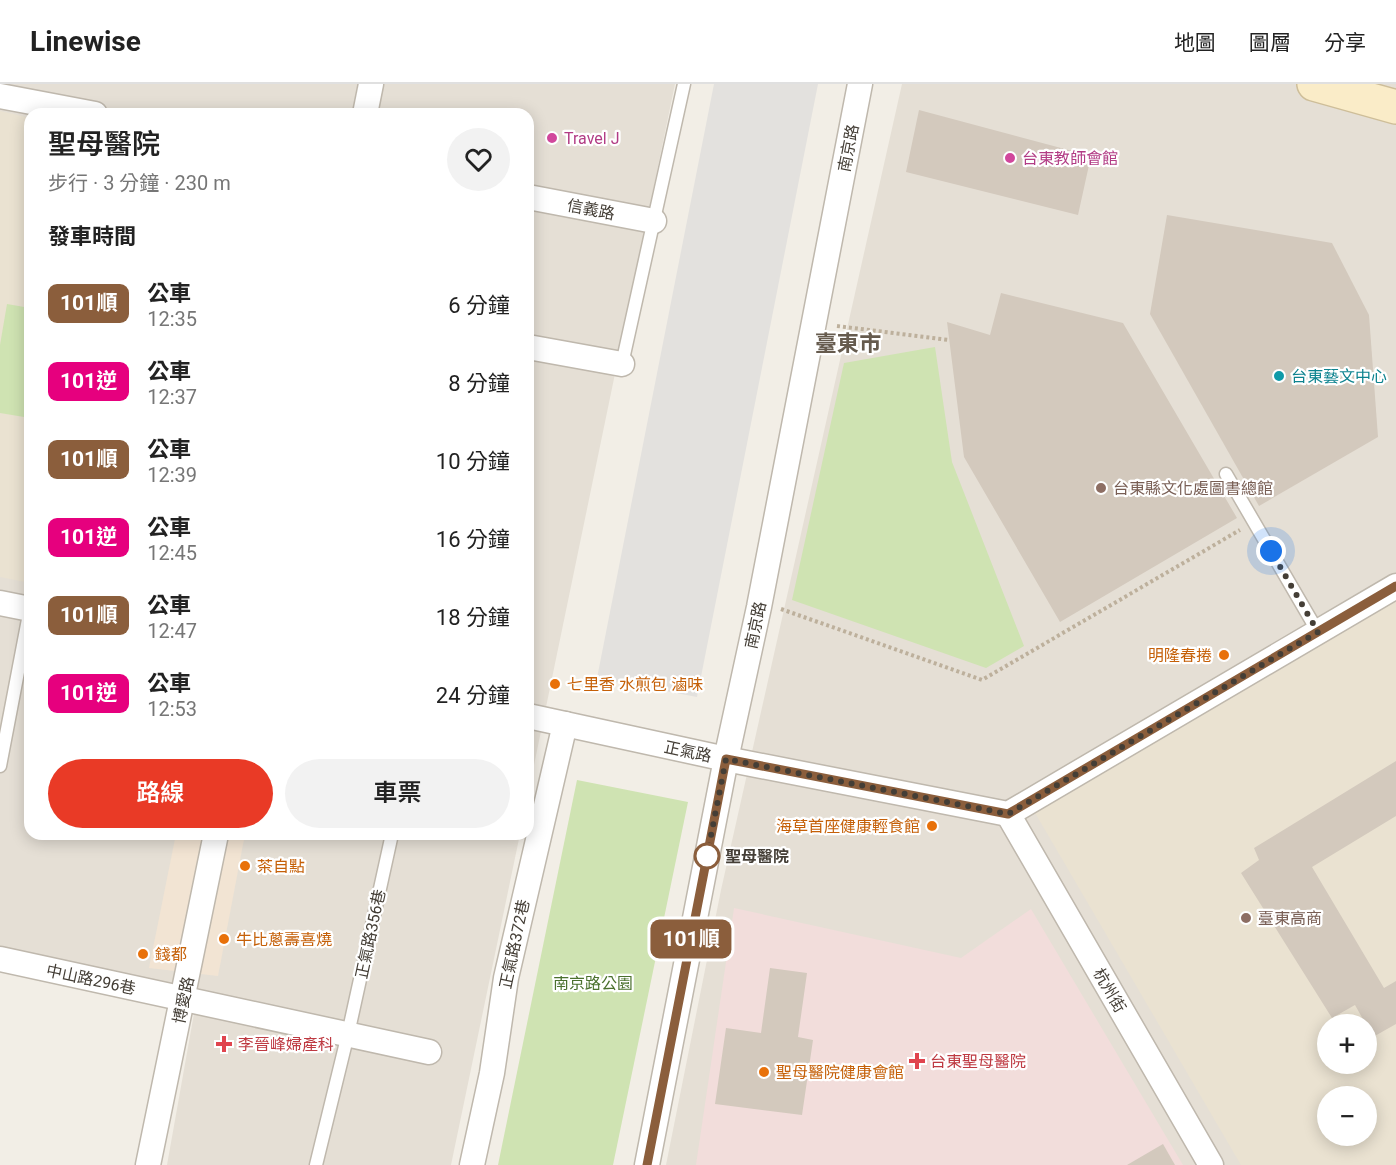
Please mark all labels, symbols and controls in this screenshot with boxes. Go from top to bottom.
text: Linewise [30,25,141,58]
text: 地圖 [1174,31,1216,55]
text: 圖層 [1249,31,1291,55]
text: 分享 [1324,31,1366,55]
street label: 南京路 [835,123,862,173]
text: 聖母醫院 [48,128,160,161]
button: heart [447,128,510,191]
place label: Travel J [564,129,619,148]
marker: Travel J [545,131,559,145]
place label: 台東教師會館 [1022,149,1118,168]
marker: 台東教師會館 [1003,151,1017,165]
text: 步行 · 3 分鐘 · 230 m [48,171,231,195]
street label: 信義路 [566,196,616,223]
text: 發車時間 [48,224,136,249]
text: 公車 [147,281,191,306]
text: 101順 [60,291,117,315]
text: 6 分鐘 [448,293,510,318]
text: 12:35 [147,307,197,331]
district label: 臺東市 [815,331,881,356]
text: 公車 [147,359,191,384]
place label: 台東藝文中心 [1291,367,1387,386]
text: 101逆 [60,369,117,393]
marker: 台東藝文中心 [1272,369,1286,383]
text: 8 分鐘 [448,371,510,396]
text: 12:37 [147,385,197,409]
text: 公車 [147,437,191,462]
text: 101順 [60,447,117,471]
text: 10 分鐘 [436,449,510,474]
text: 12:39 [147,463,197,487]
place label: 台東縣文化處圖書總館 [1113,479,1273,498]
marker: 台東縣文化處圖書總館 [1094,481,1108,495]
text: 公車 [147,515,191,540]
text: 101逆 [60,525,117,549]
text: 16 分鐘 [436,527,510,552]
your location [1256,536,1286,566]
text: 12:45 [147,541,197,565]
text: 公車 [147,593,191,618]
street label: 南京路 [741,600,770,651]
text: 101順 [60,603,117,627]
text: 18 分鐘 [436,605,510,630]
text: 12:47 [147,619,197,643]
place label: 明隆春捲 [1148,646,1212,665]
marker: 明隆春捲 [1217,648,1231,662]
text: 公車 [147,671,191,696]
place label: 七里香 水煎包 滷味 [567,675,703,694]
marker: 七里香 水煎包 滷味 [548,677,562,691]
text: 101逆 [60,681,117,705]
text: 24 分鐘 [436,683,510,708]
text: 12:53 [147,697,197,721]
street label: 正氣路 [662,737,713,766]
button: 路線 [48,759,273,828]
button: 車票 [285,759,510,828]
place label: 海草首座健康輕食館 [776,817,920,836]
marker: 海草首座健康輕食館 [925,819,939,833]
marker: 聖母醫院 [694,843,720,869]
place label: 聖母醫院 [725,847,789,866]
place label: 茶自點 [257,857,305,876]
marker: 茶自點 [238,859,252,873]
street label: 正氣路356巷 [352,888,389,981]
street label: 正氣路372巷 [496,898,533,991]
place label: 臺東高商 [1258,909,1322,928]
marker: 臺東高商 [1239,911,1253,925]
line badge: 101順 [649,920,733,958]
text: 101順 [662,927,720,951]
place label: 牛比蔥壽喜燒 [236,930,332,949]
marker: 牛比蔥壽喜燒 [217,932,231,946]
place label: 錢都 [155,945,187,964]
marker: 錢都 [136,947,150,961]
street label: 中山路296巷 [44,961,137,998]
street label: 杭州街 [1089,965,1130,1016]
park label: 南京路公園 [553,974,633,993]
street label: 博愛路 [169,975,198,1026]
map controls [1317,1014,1377,1146]
button: + [1317,1014,1377,1074]
marker: 李晉峰婦產科 [215,1035,233,1053]
place label: 李晉峰婦產科 [238,1035,334,1054]
marker: 台東聖母醫院 [908,1052,926,1070]
place label: 台東聖母醫院 [930,1052,1026,1071]
place label: 聖母醫院健康會館 [776,1063,904,1082]
marker: 聖母醫院健康會館 [757,1065,771,1079]
button: − [1317,1086,1377,1146]

